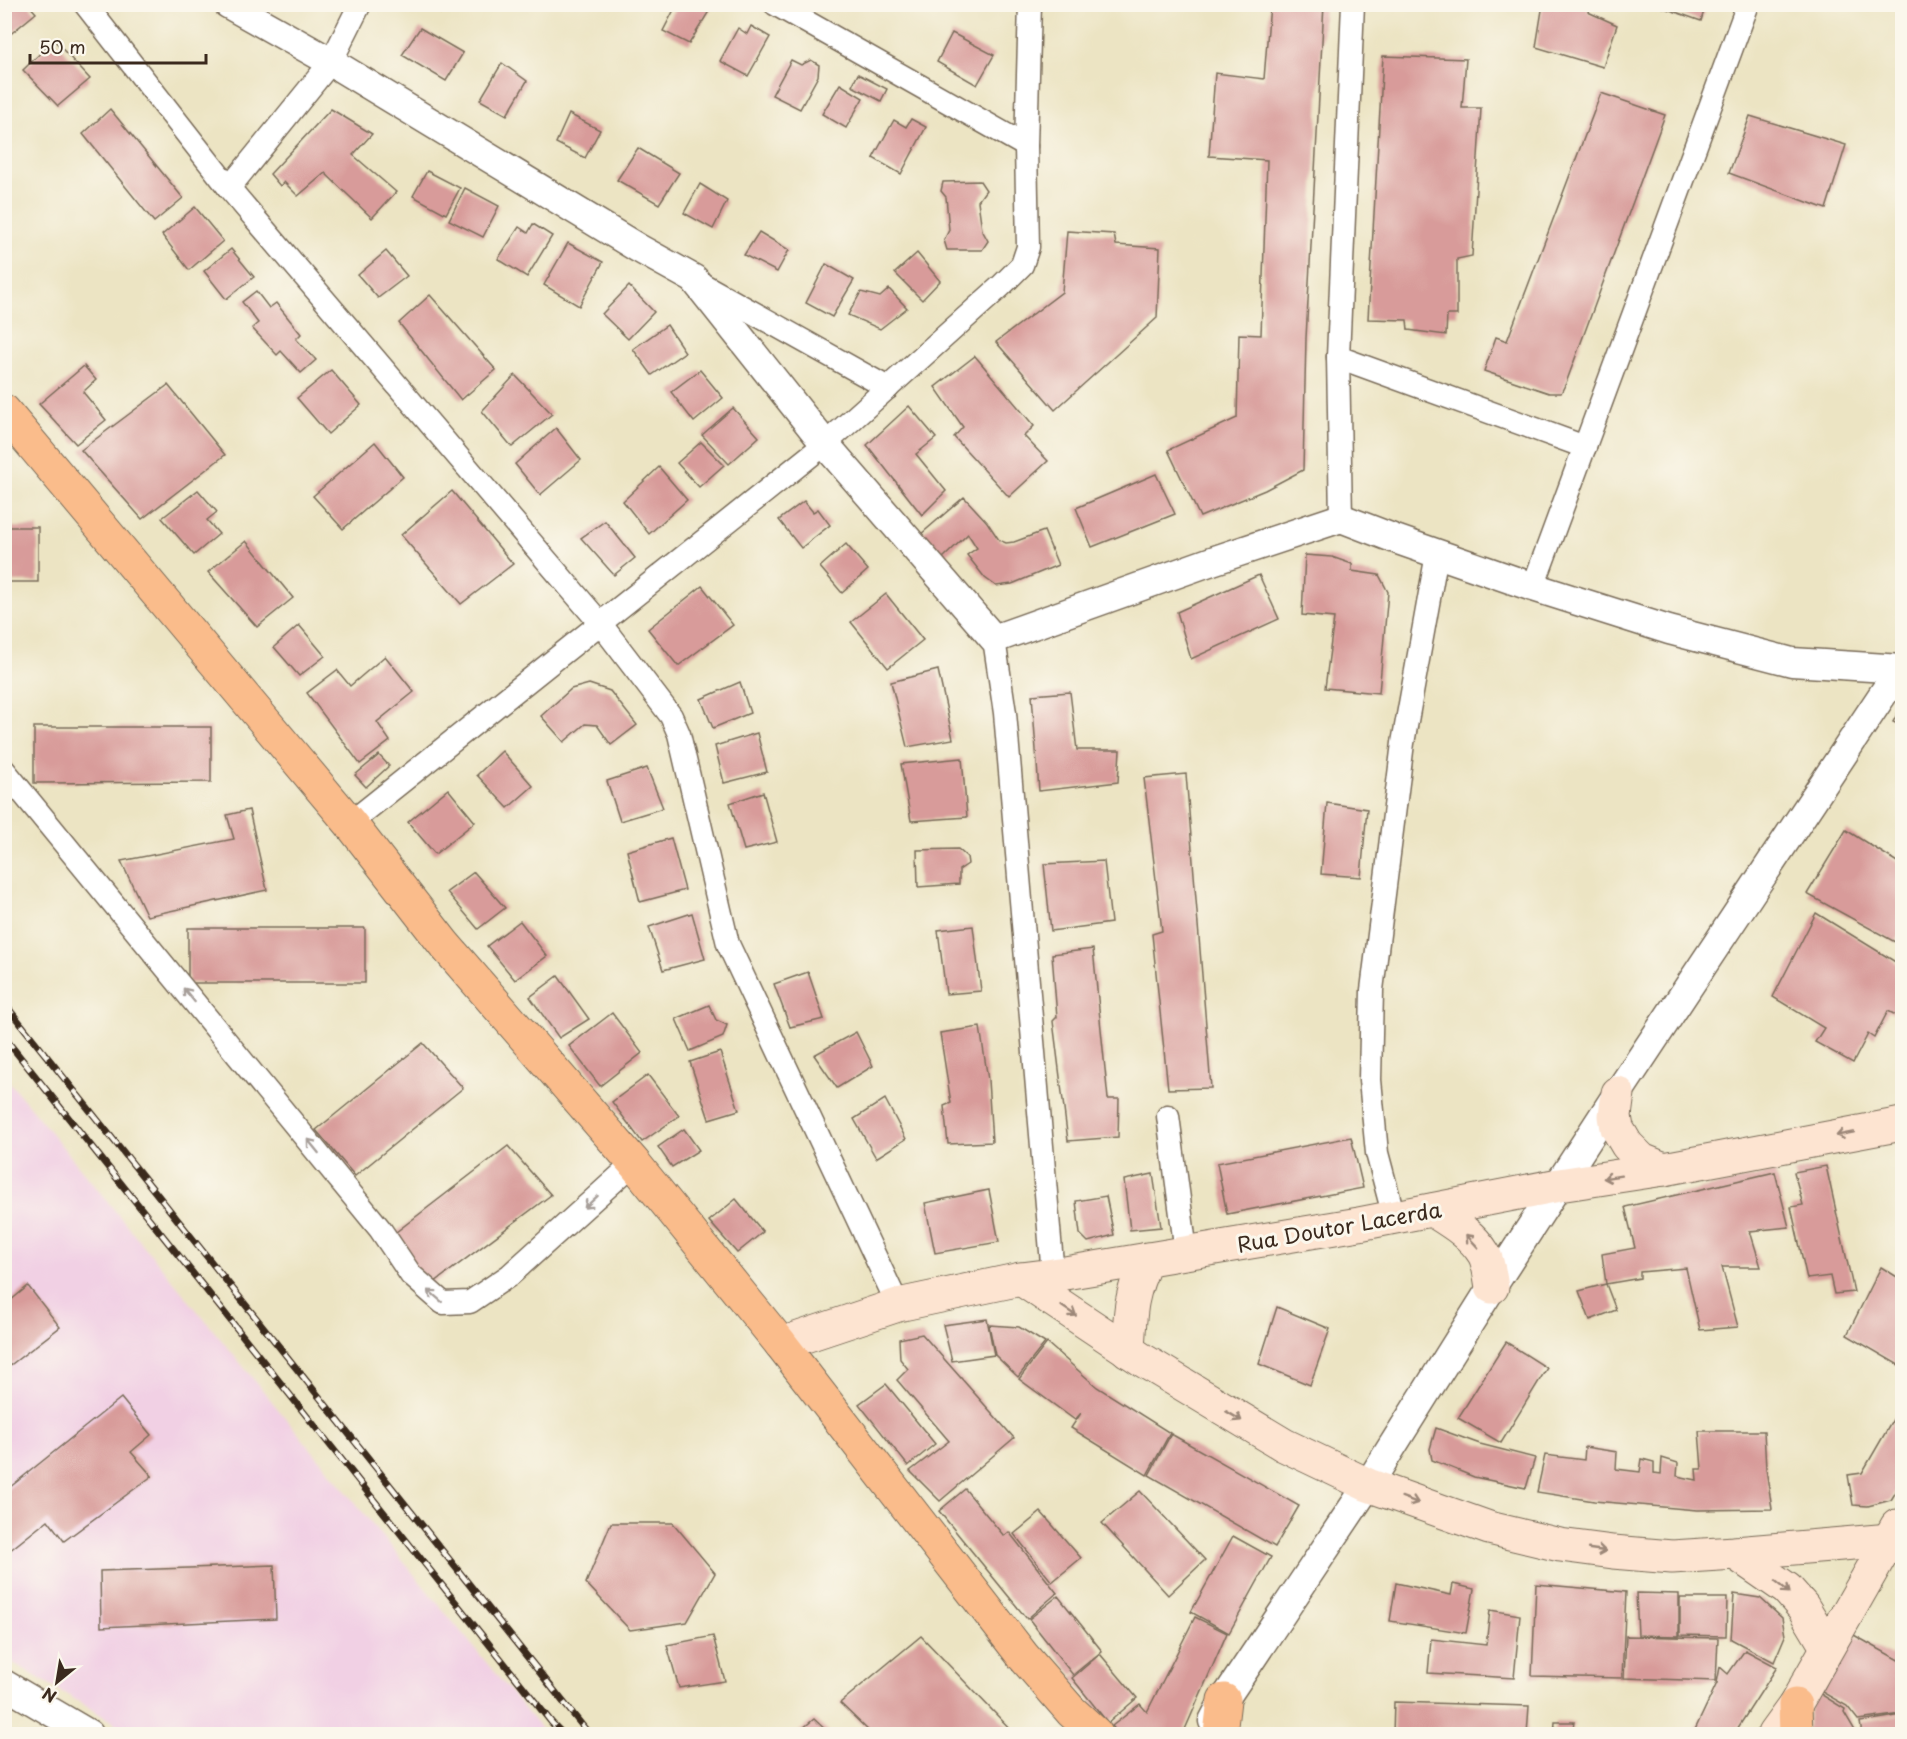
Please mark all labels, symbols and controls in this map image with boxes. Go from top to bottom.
scale bar [30,27,206,65]
text: 50 m [39,33,86,60]
one-way arrow [183,987,196,1003]
one-way arrow [1836,1129,1855,1140]
one-way arrow [306,1138,319,1154]
one-way arrow [1602,1171,1622,1182]
street label: Rua Doutor Lacerda [1234,1192,1444,1260]
one-way arrow [584,1195,599,1209]
one-way arrow [1465,1234,1479,1249]
one-way arrow [428,1289,443,1303]
one-way arrow [1061,1305,1077,1317]
one-way arrow [1225,1411,1242,1423]
one-way arrow [1400,1495,1419,1506]
one-way arrow [1587,1545,1607,1556]
one-way arrow [1775,1580,1790,1594]
north arrow [27,1652,87,1712]
text: N [38,1682,60,1709]

